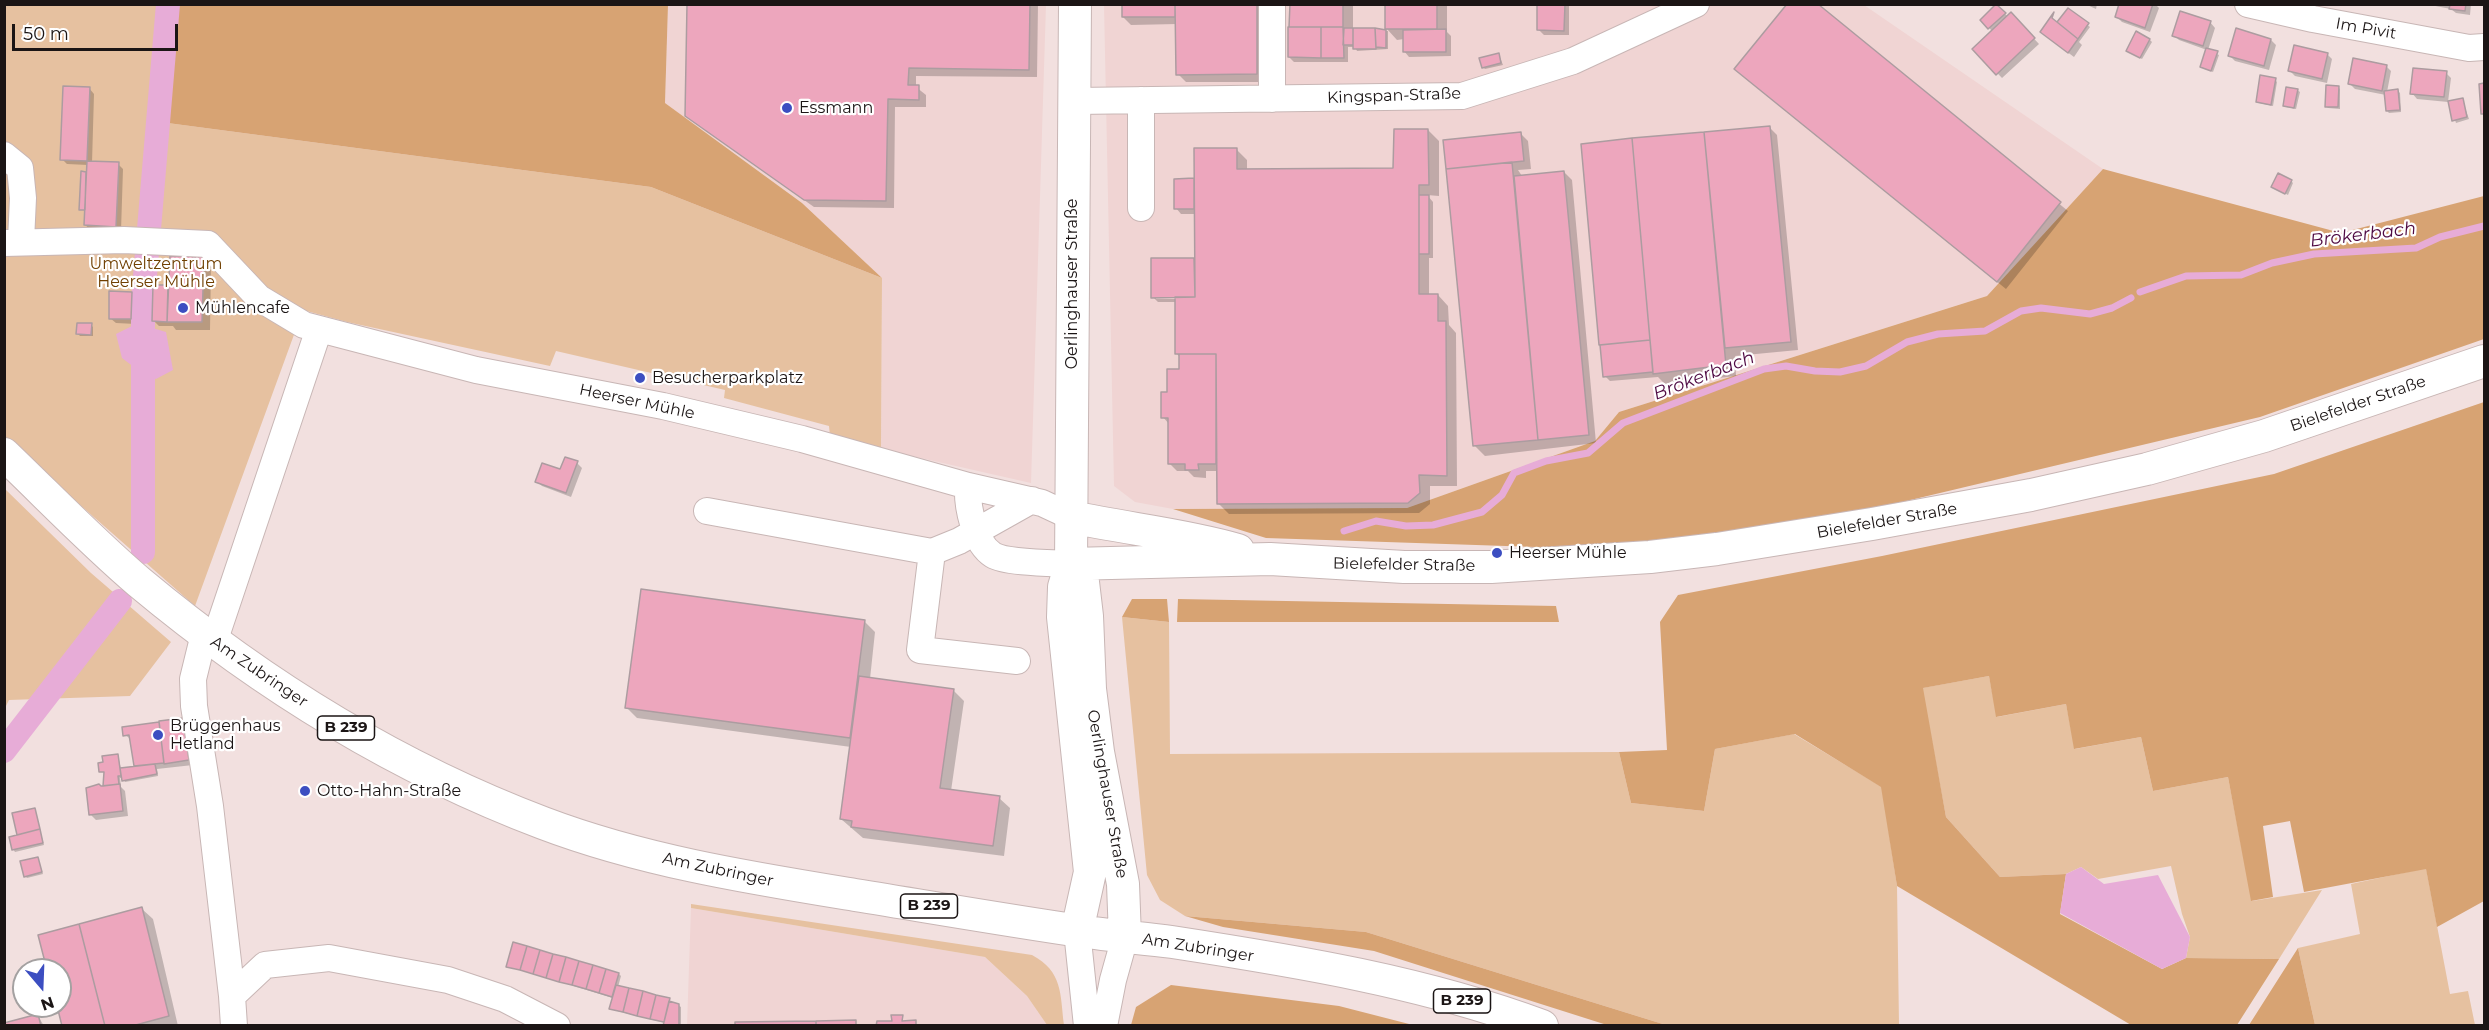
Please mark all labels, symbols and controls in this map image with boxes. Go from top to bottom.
scale bar [15,12,182,50]
street label: Im Pivit [2334,14,2398,44]
text: 50 m [23,23,69,45]
street label: Kingspan-Straße [1327,84,1461,108]
place label: Essmann [799,98,873,118]
marker: Essmann [780,101,794,115]
street label: Oerlinghauser Straße [1062,199,1082,369]
water label: Brökerbach [2309,218,2417,252]
park label: Umweltzentrum Heerser Mühle [90,254,222,292]
place label: Mühlencafe [195,298,290,318]
marker: Mühlencafe [176,301,190,315]
water label: Brökerbach [1650,347,1758,405]
place label: Besucherparkplatz [652,368,803,388]
marker: Besucherparkplatz [633,371,647,385]
street label: Bielefelder Straße [2288,372,2428,436]
street label: Heerser Mühle [577,380,697,424]
street label: Bielefelder Straße [1815,499,1959,543]
place label: Heerser Mühle [1509,543,1627,563]
marker: Heerser Mühle [1490,546,1504,560]
street label: Bielefelder Straße [1333,554,1475,576]
street label: Am Zubringer [207,632,311,712]
street label: Oerlinghauser Straße [1083,708,1131,880]
place label: Brüggenhaus Hetland [170,716,280,754]
road number: B 239 [318,716,374,740]
marker: Brüggenhaus Hetland [151,728,165,742]
place label: Otto-Hahn-Straße [317,781,461,801]
marker: Otto-Hahn-Straße [298,784,312,798]
street label: Am Zubringer [661,849,775,891]
road number: B 239 [900,894,958,918]
street label: Am Zubringer [1141,930,1255,966]
north arrow [12,958,72,1018]
road number: B 239 [1434,989,1490,1013]
text: N [38,993,57,1015]

